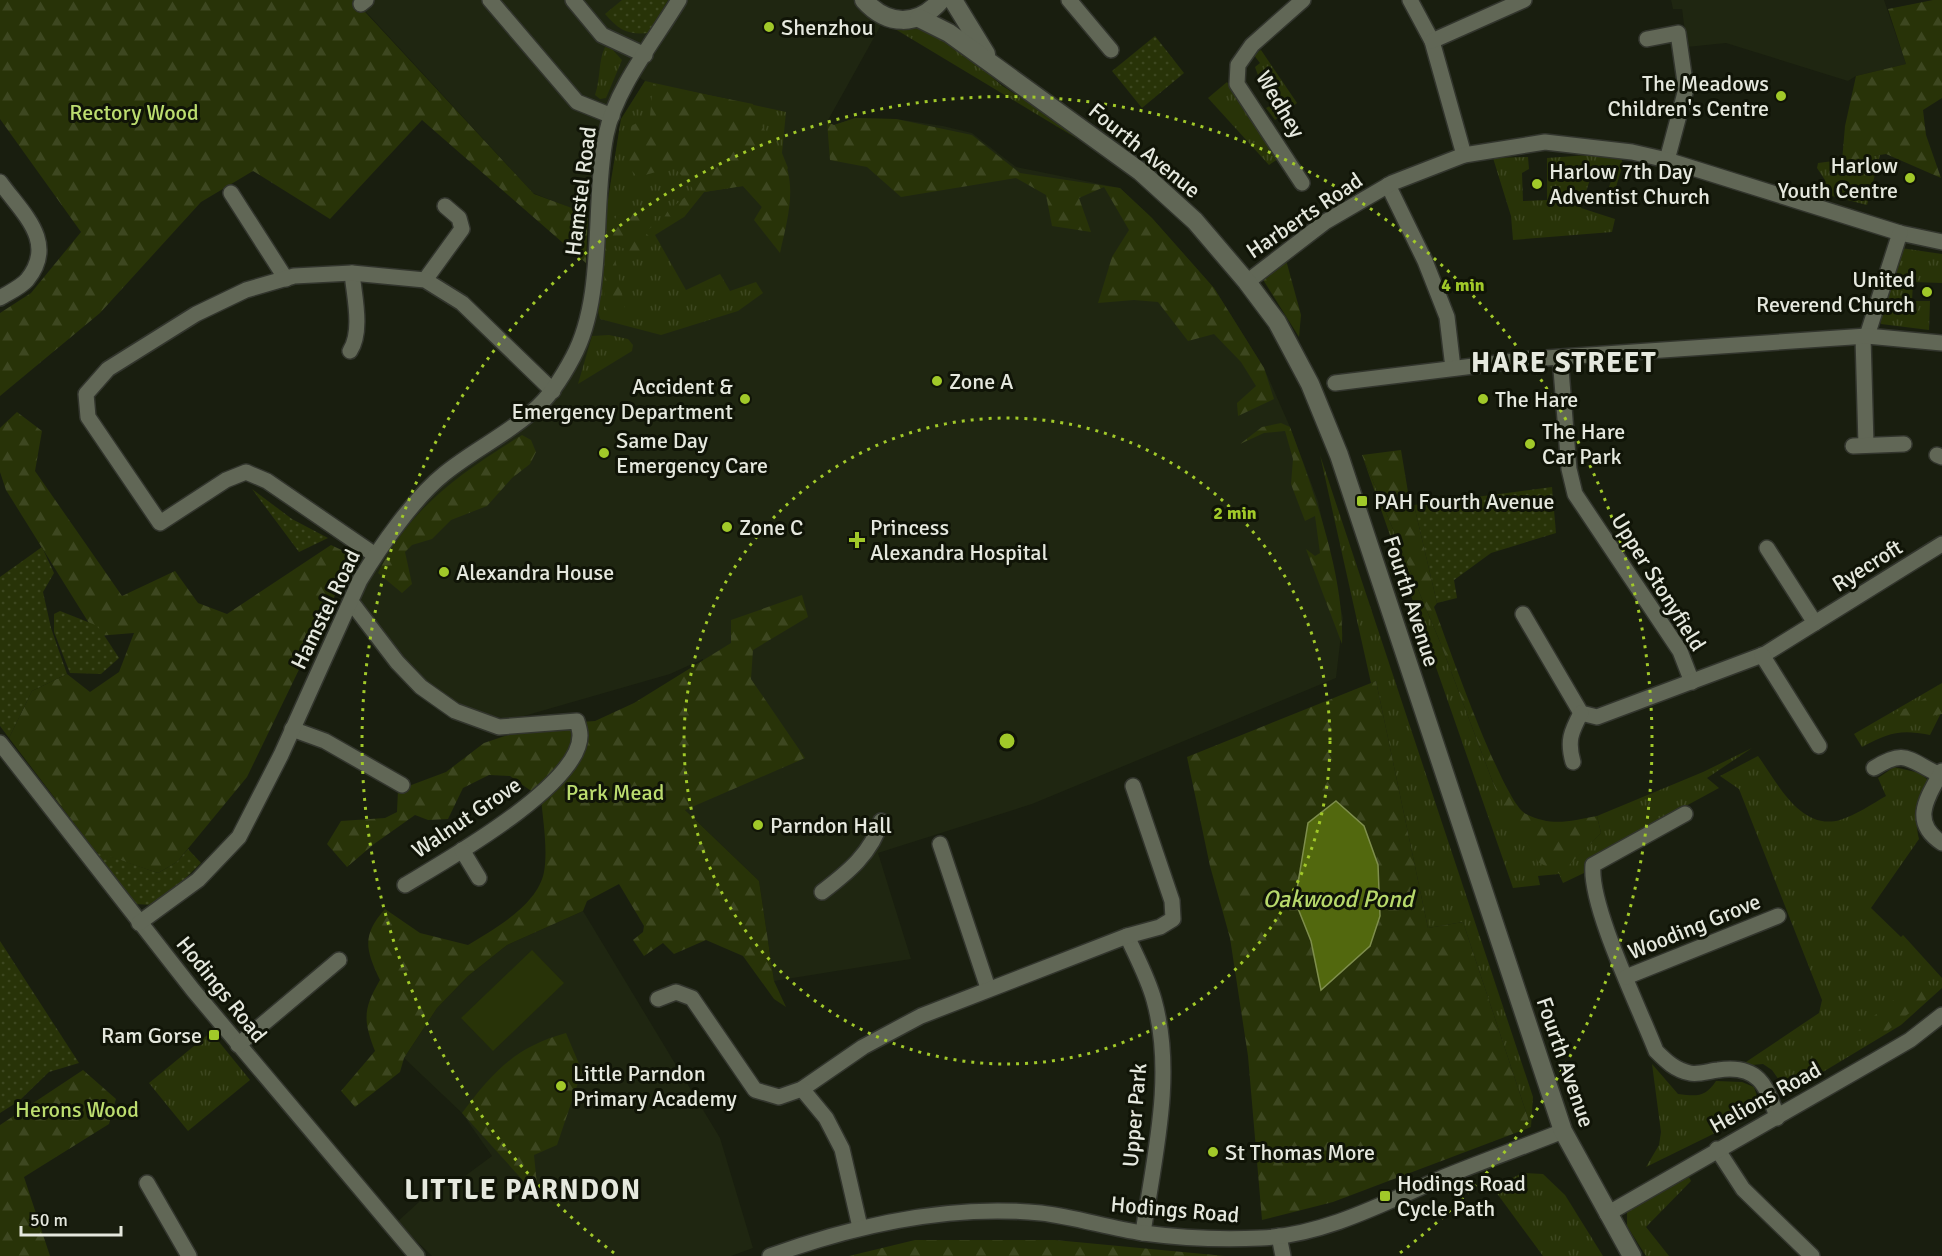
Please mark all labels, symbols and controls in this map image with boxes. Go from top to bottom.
place label: Shenzhou [781,14,874,41]
marker: Shenzhou [762,20,776,34]
street label: Wedhey [1250,66,1311,143]
place label: The Meadows Children's Centre [1608,70,1769,122]
marker: The Meadows Children's Centre [1774,89,1788,103]
street label: Fourth Avenue [1083,97,1206,204]
park label: Rectory Wood [69,99,199,126]
street label: Hamstel Road [559,125,602,257]
place label: Harlow Youth Centre [1778,152,1898,204]
place label: Harlow 7th Day Adventist Church [1549,158,1710,210]
street label: Harberts Road [1241,167,1368,264]
marker: Harlow Youth Centre [1903,171,1917,185]
marker: Harlow 7th Day Adventist Church [1530,177,1544,191]
place label: United Reverend Church [1756,266,1915,318]
text: 4 min [1441,274,1485,296]
marker: United Reverend Church [1920,285,1934,299]
district label: HARE STREET [1471,346,1657,380]
place label: Zone A [949,368,1014,395]
place label: Accident & Emergency Department [511,373,733,425]
marker: Zone A [930,374,944,388]
place label: The Hare [1495,386,1578,413]
marker: Accident & Emergency Department [738,392,752,406]
marker: The Hare [1476,392,1490,406]
place label: The Hare Car Park [1542,418,1625,470]
place label: Same Day Emergency Care [616,427,768,479]
marker: The Hare Car Park [1523,437,1537,451]
marker: Same Day Emergency Care [597,446,611,460]
place label: PAH Fourth Avenue [1374,488,1554,515]
marker: PAH Fourth Avenue [1355,494,1369,508]
text: 2 min [1213,502,1257,524]
street label: Upper Stonyfield [1605,508,1712,656]
place label: Zone C [739,514,803,541]
place label: Princess Alexandra Hospital [870,514,1048,566]
marker: Zone C [720,520,734,534]
marker: Princess Alexandra Hospital [848,531,866,549]
street label: Fourth Avenue [1378,532,1445,670]
street label: Ryecroft [1827,533,1907,598]
street label: Hamstel Road [285,545,366,674]
place label: Alexandra House [456,559,614,586]
marker: Alexandra House [437,565,451,579]
centre of rings [997,731,1017,751]
street label: Walnut Grove [407,771,526,864]
park label: Park Mead [566,779,664,806]
place label: Parndon Hall [770,812,892,839]
marker: Parndon Hall [751,818,765,832]
water label: Oakwood Pond [1263,884,1417,914]
street label: Wooding Grove [1624,888,1764,965]
street label: Hodings Road [171,931,273,1048]
street label: Fourth Avenue [1531,993,1600,1131]
place label: Ram Gorse [101,1022,202,1049]
marker: Ram Gorse [207,1028,221,1042]
street label: Helions Road [1705,1056,1826,1139]
place label: Little Parndon Primary Academy [573,1060,738,1112]
street label: Upper Park [1117,1062,1152,1168]
marker: Little Parndon Primary Academy [554,1079,568,1093]
park label: Herons Wood [15,1096,139,1123]
place label: St Thomas More [1225,1139,1375,1166]
marker: St Thomas More [1206,1145,1220,1159]
place label: Hodings Road Cycle Path [1397,1170,1526,1222]
district label: LITTLE PARNDON [404,1173,642,1207]
marker: Hodings Road Cycle Path [1378,1189,1392,1203]
street label: Hodings Road [1110,1190,1240,1229]
scale bar [21,1199,122,1237]
text: 50 m [30,1209,68,1231]

